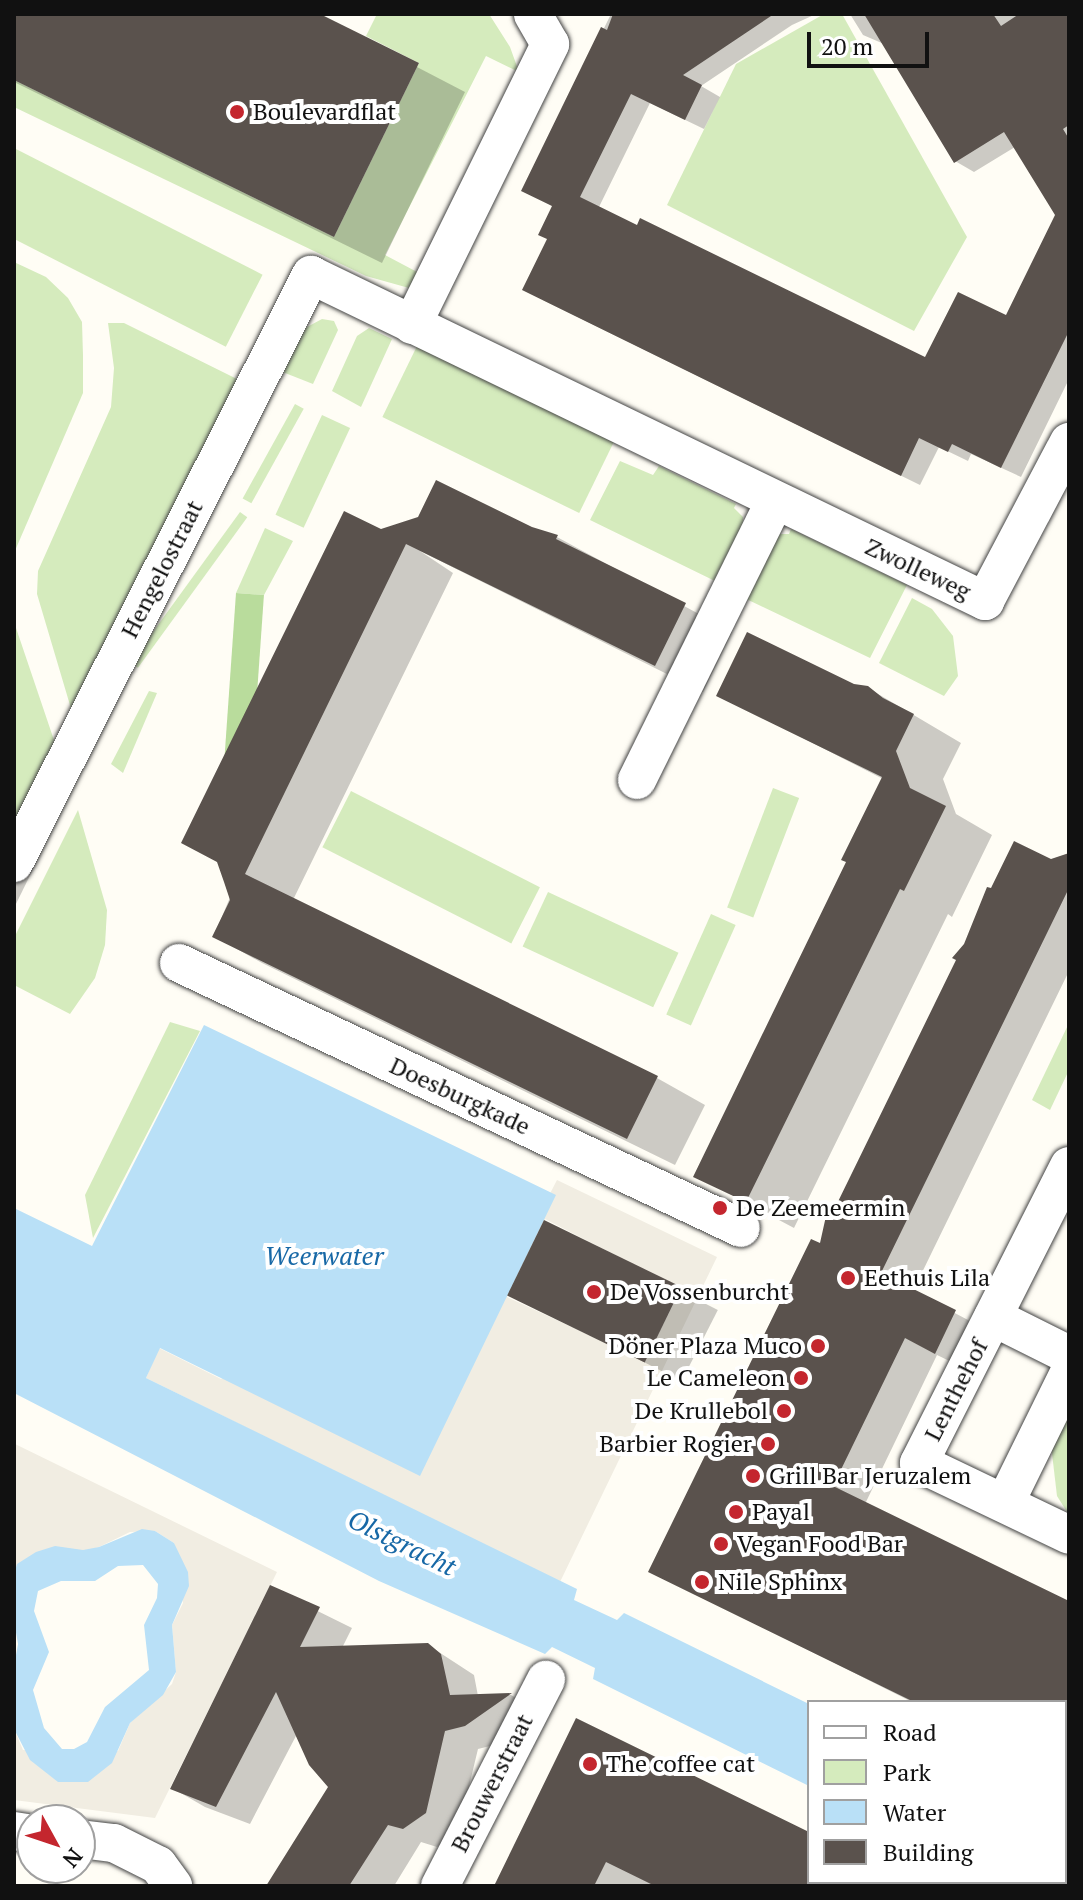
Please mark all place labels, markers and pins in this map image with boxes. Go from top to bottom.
place label: Boulevardflat [253,98,396,126]
marker: Boulevardflat [228,103,246,121]
place label: De Zeemeermin [736,1194,905,1222]
marker: De Zeemeermin [711,1199,729,1217]
place label: Eethuis Lila [864,1264,990,1292]
marker: Eethuis Lila [839,1269,857,1287]
place label: De Vossenburcht [610,1278,790,1306]
marker: De Vossenburcht [585,1283,603,1301]
place label: Döner Plaza Muco [608,1332,802,1360]
marker: Döner Plaza Muco [809,1337,827,1355]
place label: Le Cameleon [647,1364,785,1392]
marker: Le Cameleon [792,1369,810,1387]
place label: De Krullebol [635,1397,768,1425]
marker: De Krullebol [775,1402,793,1420]
place label: Barbier Rogier [599,1430,752,1458]
marker: Barbier Rogier [759,1435,777,1453]
place label: Grill Bar Jeruzalem [769,1462,971,1490]
marker: Grill Bar Jeruzalem [744,1467,762,1485]
place label: Payal [752,1498,810,1526]
marker: Payal [727,1503,745,1521]
place label: Vegan Food Bar [737,1530,903,1558]
marker: Vegan Food Bar [712,1535,730,1553]
place label: Nile Sphinx [718,1568,842,1596]
marker: Nile Sphinx [693,1573,711,1591]
place label: The coffee cat [606,1750,755,1778]
marker: The coffee cat [581,1755,599,1773]

